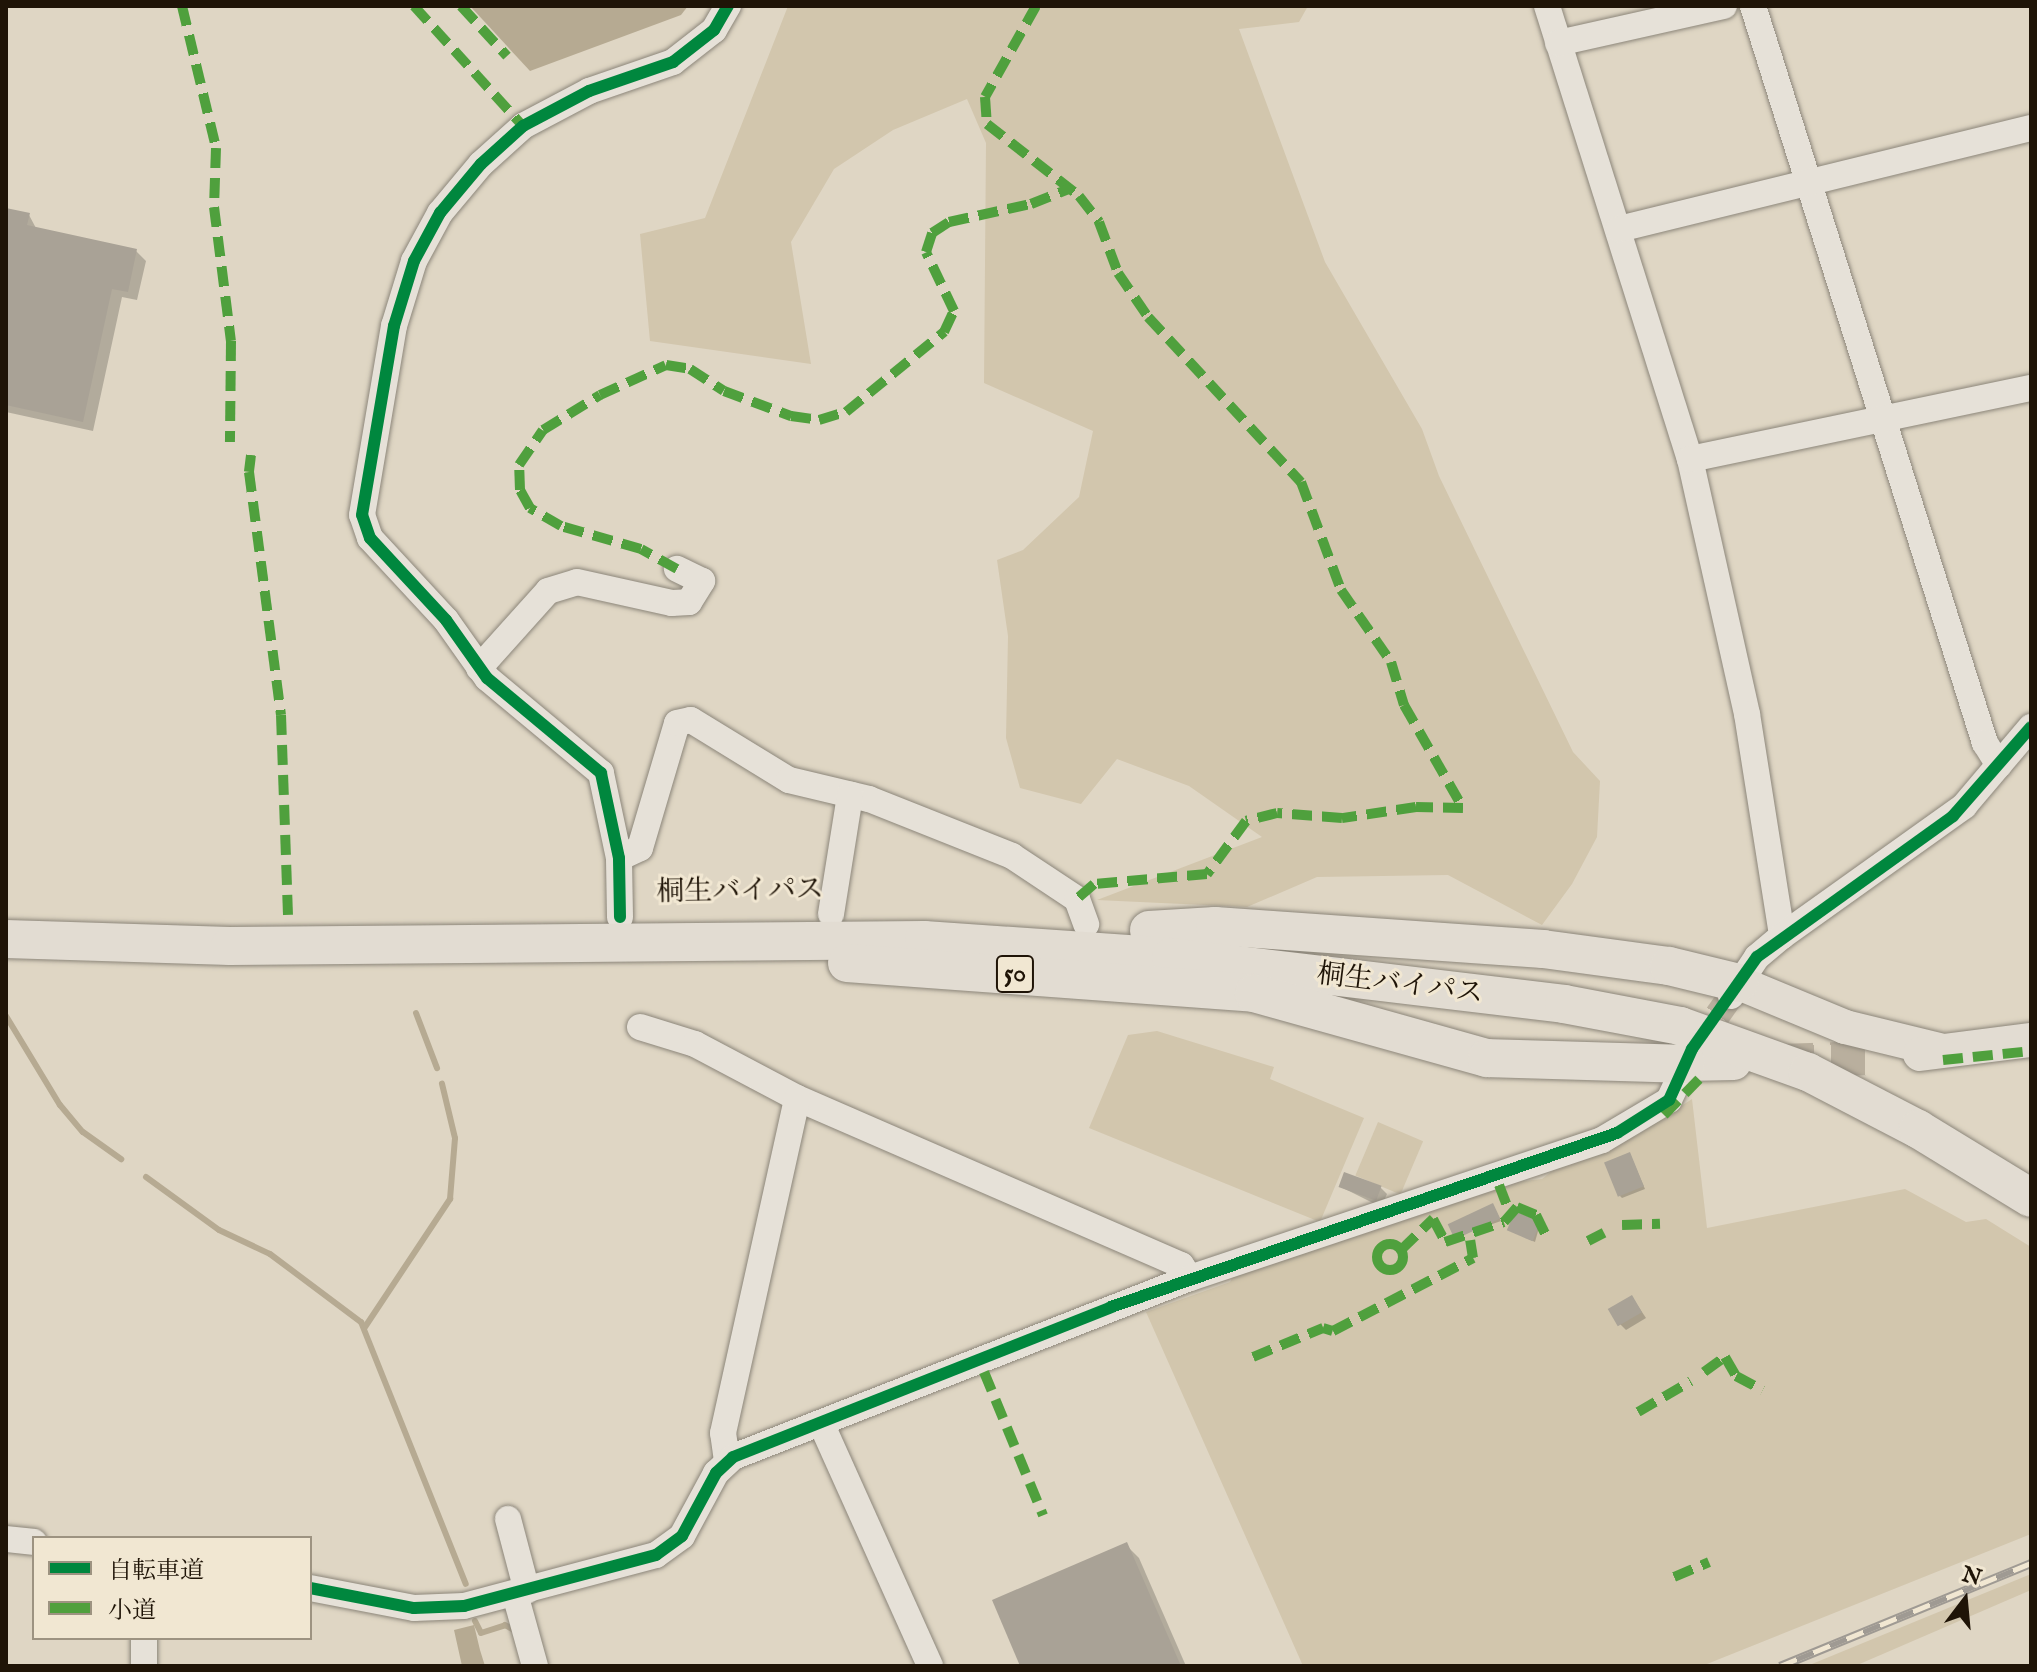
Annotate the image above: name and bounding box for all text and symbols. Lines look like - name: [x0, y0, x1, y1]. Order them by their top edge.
- street label: 桐生バイパス: [656, 874, 824, 910]
- road number: 50: [995, 952, 1035, 996]
- street label: 桐生バイパス: [1315, 958, 1485, 1012]
- legend: [32, 1536, 312, 1640]
- text: 自転車道: [108, 1556, 204, 1587]
- north arrow: [1925, 1560, 2005, 1640]
- text: N: [1959, 1561, 1985, 1593]
- text: 小道: [108, 1596, 156, 1627]

